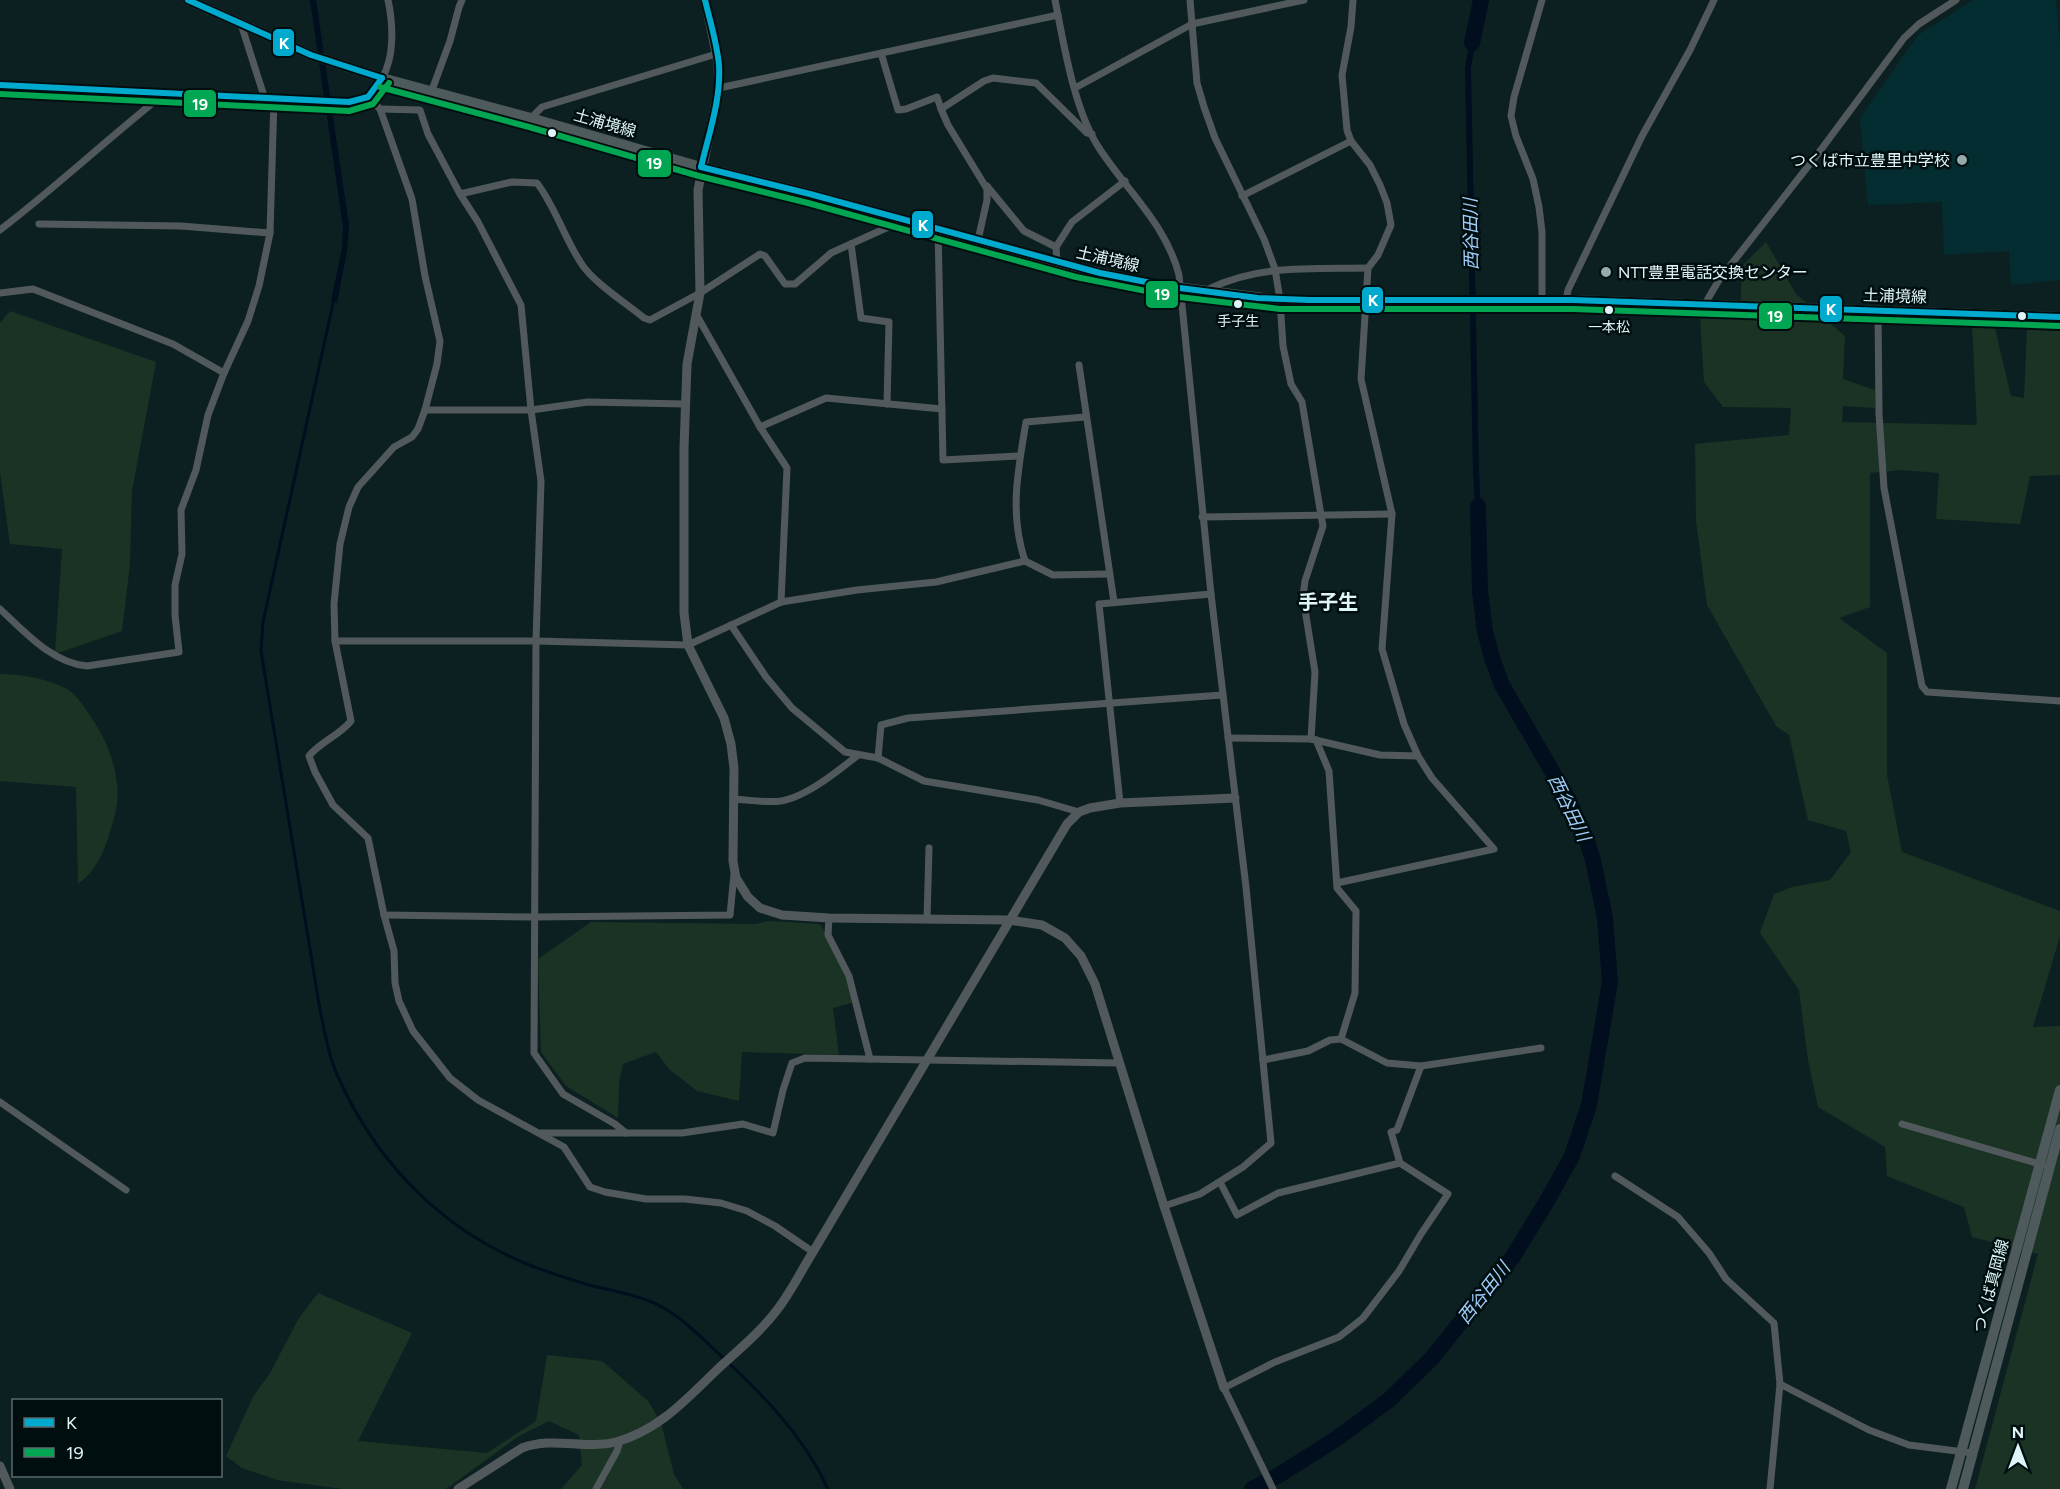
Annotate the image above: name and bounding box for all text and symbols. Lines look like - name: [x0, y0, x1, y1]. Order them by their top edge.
- line badge: K: [272, 28, 295, 57]
- text: K: [279, 34, 290, 53]
- line badge: 19: [183, 89, 217, 118]
- text: 19: [192, 95, 208, 114]
- street label: 土浦境線: [572, 105, 638, 141]
- unlabelled marker: [546, 127, 558, 139]
- line badge: 19: [637, 149, 672, 178]
- place label: つくば市立豊里中学校: [1790, 151, 1950, 170]
- marker: つくば市立豊里中学校: [1955, 153, 1969, 167]
- text: 19: [646, 154, 662, 173]
- water label: 西谷田川: [1459, 196, 1483, 270]
- line badge: K: [911, 210, 934, 239]
- text: K: [918, 216, 929, 235]
- street label: 土浦境線: [1075, 243, 1141, 275]
- place label: NTT豊里電話交換センター: [1618, 263, 1808, 282]
- marker: NTT豊里電話交換センター: [1599, 265, 1613, 279]
- line badge: 19: [1145, 280, 1179, 309]
- text: 19: [1154, 285, 1170, 304]
- street label: 土浦境線: [1863, 285, 1927, 307]
- line badge: K: [1361, 286, 1384, 314]
- text: K: [1368, 291, 1379, 310]
- line badge: K: [1819, 295, 1843, 323]
- marker: 手子生: [1232, 298, 1244, 310]
- text: K: [1826, 300, 1837, 319]
- line badge: 19: [1758, 302, 1793, 330]
- marker: 一本松: [1603, 304, 1615, 316]
- text: 19: [1767, 307, 1783, 326]
- unlabelled marker: [2016, 310, 2028, 322]
- place label: 手子生: [1217, 313, 1259, 330]
- place label: 一本松: [1588, 319, 1630, 336]
- district label: 手子生: [1298, 590, 1358, 614]
- water label: 西谷田川: [1543, 771, 1596, 847]
- street label: つくば真岡線: [1969, 1237, 2013, 1335]
- water label: 西谷田川: [1453, 1256, 1516, 1328]
- legend: [12, 1399, 222, 1477]
- text: K: [66, 1412, 77, 1434]
- north arrow: [1988, 1417, 2048, 1477]
- text: N: [2012, 1423, 2024, 1442]
- text: 19: [66, 1442, 84, 1464]

